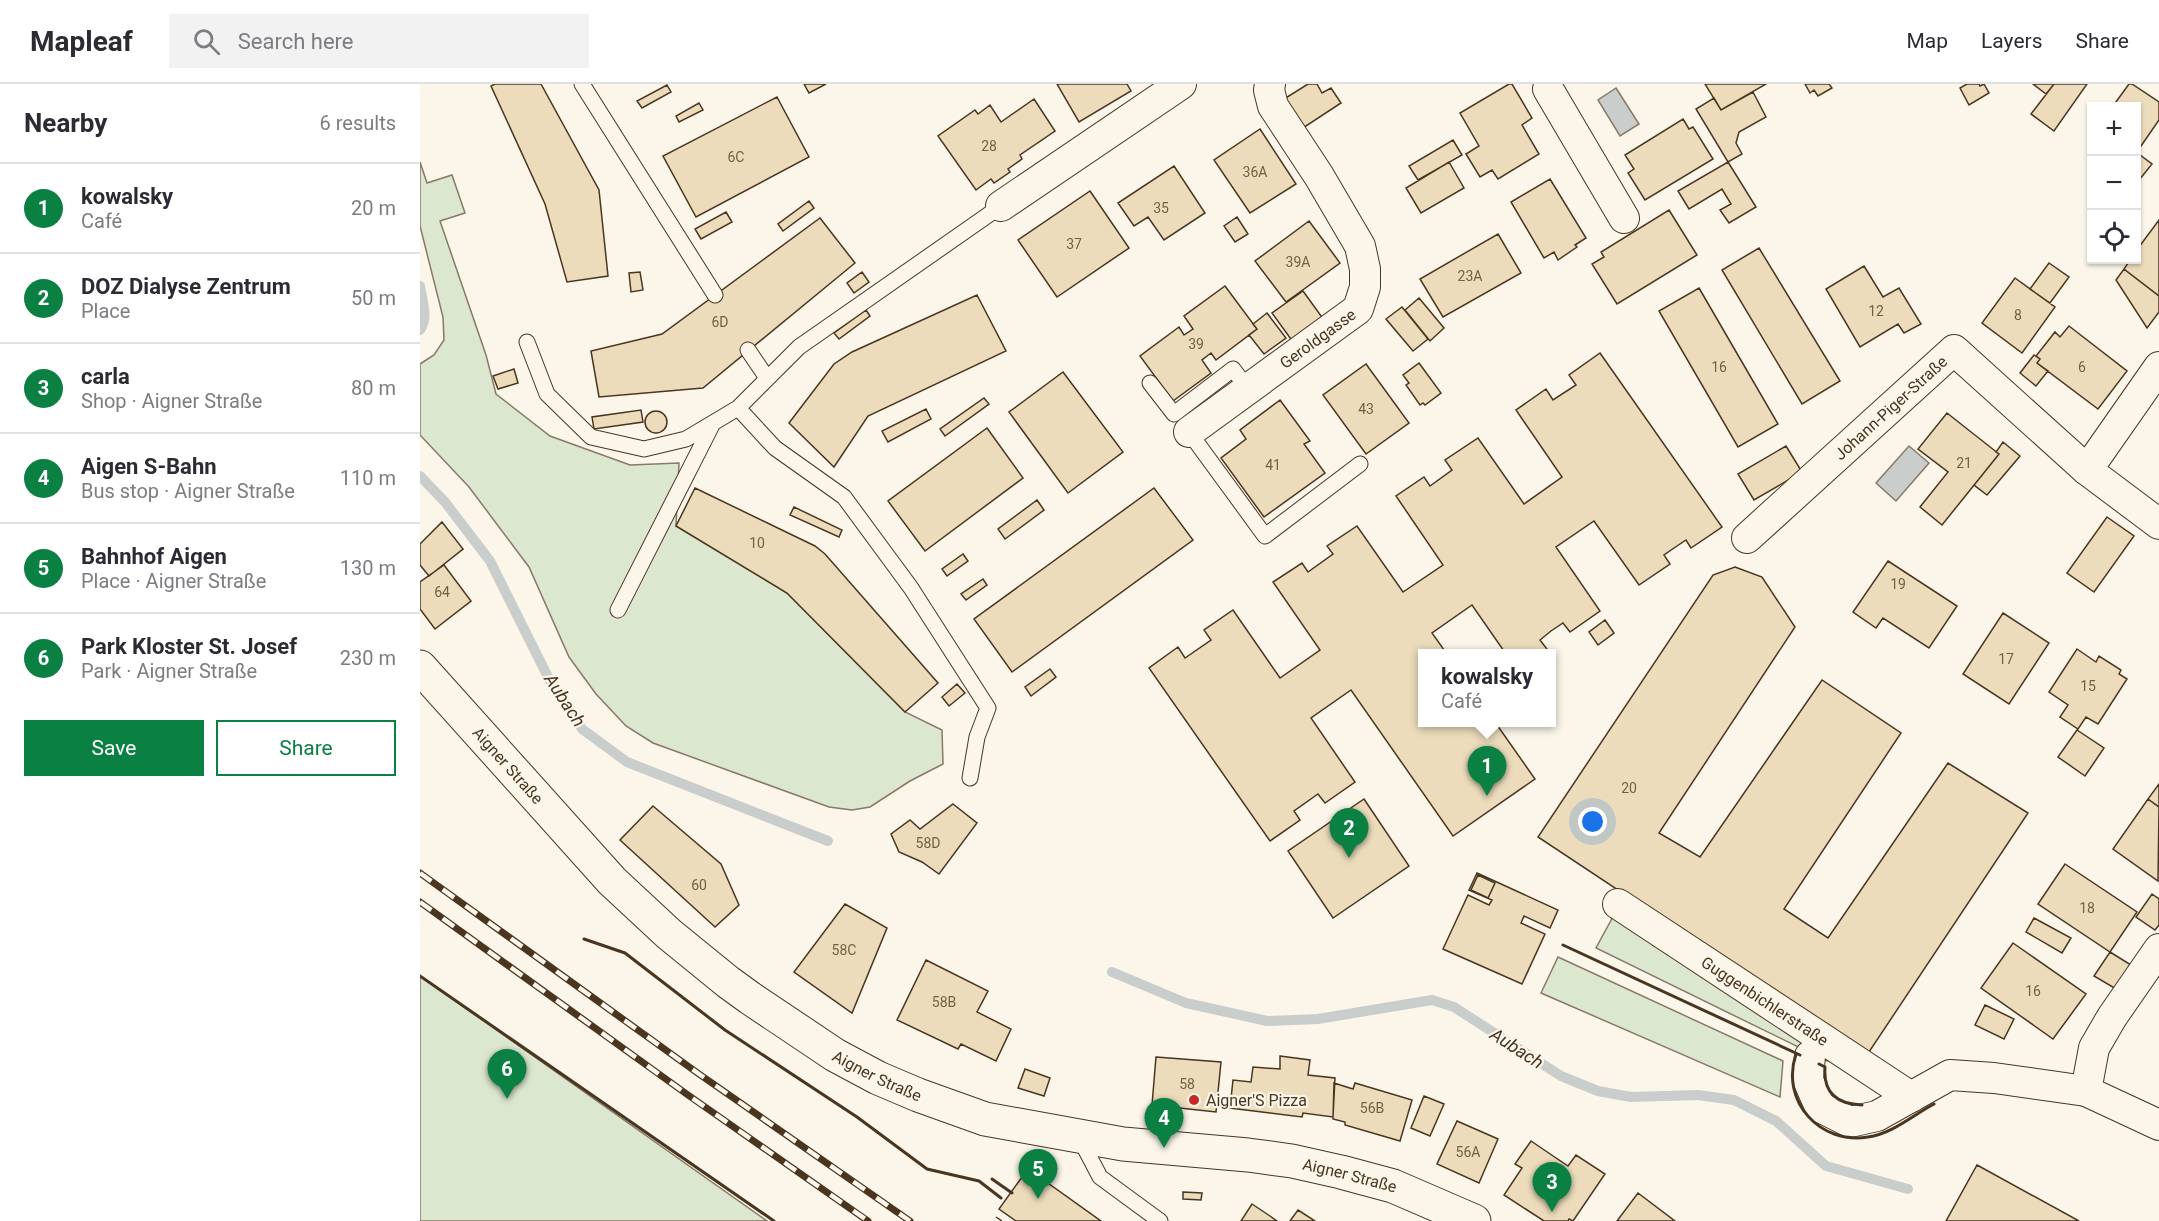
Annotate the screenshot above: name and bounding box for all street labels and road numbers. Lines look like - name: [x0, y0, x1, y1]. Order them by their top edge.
- street label: Geroldgasse: [1276, 304, 1359, 372]
- street label: Johann-Piger-Straße: [1830, 352, 1951, 463]
- street label: Aigner Straße: [469, 723, 547, 808]
- street label: Guggenbichlerstraße: [1698, 952, 1832, 1050]
- street label: Aigner Straße: [829, 1046, 925, 1105]
- street label: Aigner Straße: [1301, 1154, 1399, 1196]

